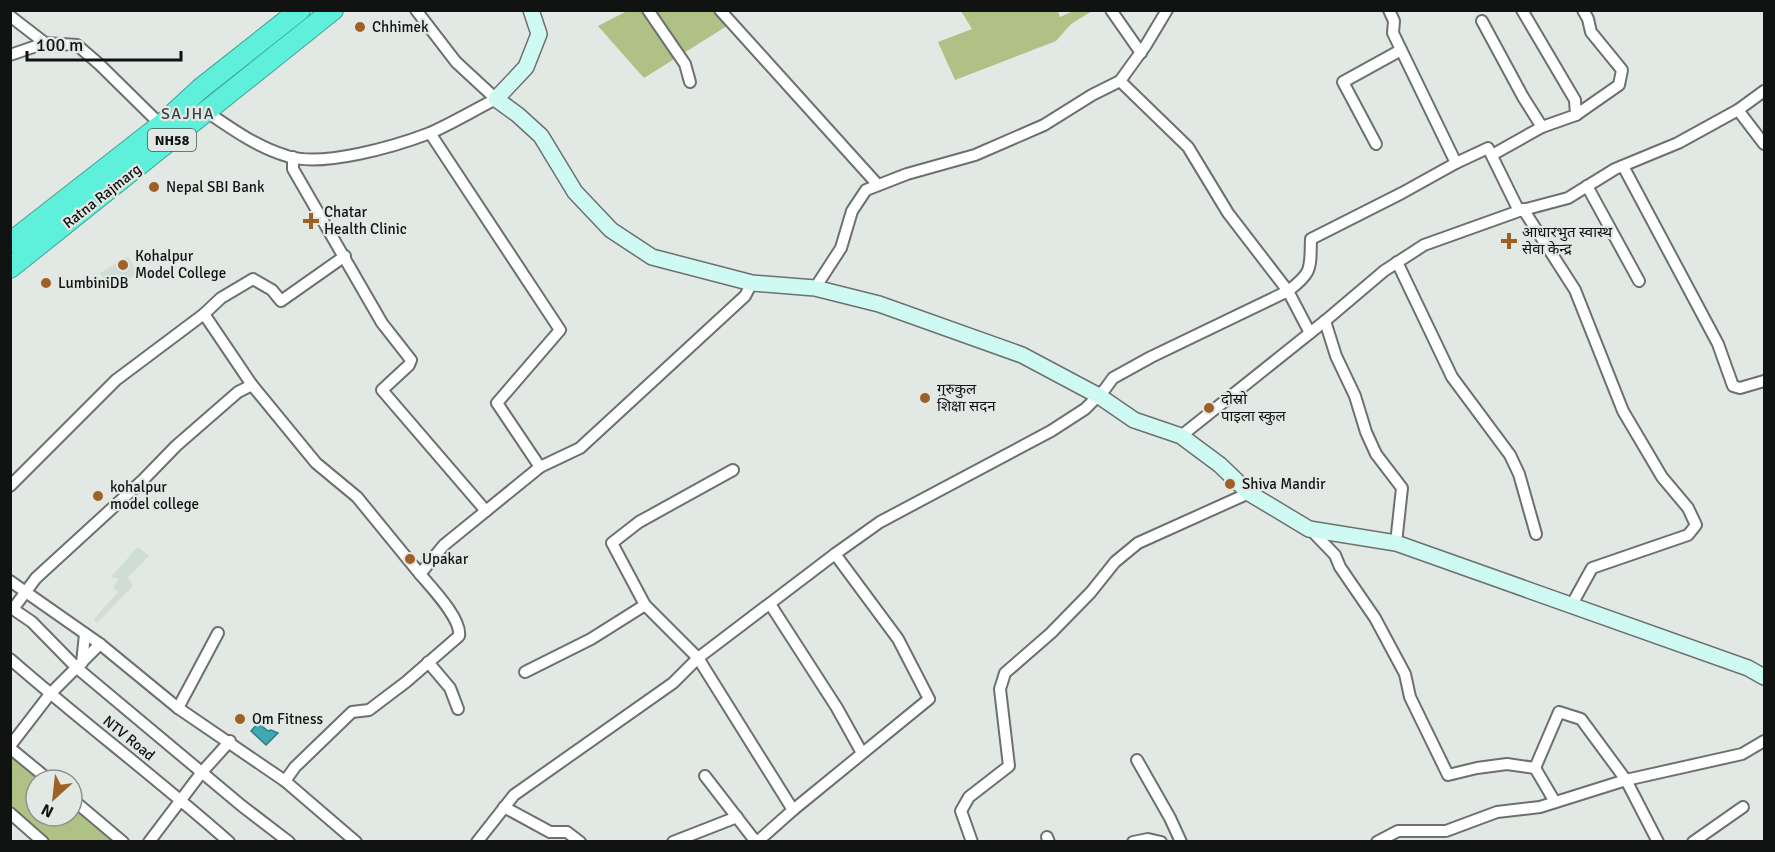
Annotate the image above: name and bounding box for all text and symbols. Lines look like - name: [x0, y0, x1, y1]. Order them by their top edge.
- place label: Chhimek: [372, 18, 429, 36]
- marker: Chhimek: [353, 20, 367, 34]
- scale bar: [27, 24, 182, 62]
- text: 100 m: [36, 34, 83, 56]
- district label: SAJHA: [161, 104, 215, 124]
- road number: NH58: [148, 129, 196, 151]
- street label: Ratna Rajmarg: [59, 160, 145, 232]
- place label: Nepal SBI Bank: [166, 178, 265, 196]
- marker: Nepal SBI Bank: [147, 180, 161, 194]
- place label: Chatar Health Clinic: [324, 203, 407, 238]
- marker: Chatar Health Clinic: [302, 212, 320, 230]
- place label: आधारभुत स्वास्थ सेवा केन्द्र: [1522, 223, 1613, 258]
- marker: आधारभुत स्वास्थ सेवा केन्द्र: [1500, 232, 1518, 250]
- place label: Kohalpur Model College: [135, 247, 226, 282]
- marker: Kohalpur Model College: [116, 258, 130, 272]
- place label: LumbiniDB: [58, 274, 129, 292]
- marker: LumbiniDB: [39, 276, 53, 290]
- place label: गुरुकुल शिक्षा सदन: [937, 380, 996, 415]
- place label: दोस्रो पाइला स्कुल: [1221, 390, 1286, 426]
- marker: गुरुकुल शिक्षा सदन: [918, 391, 932, 405]
- marker: दोस्रो पाइला स्कुल: [1202, 401, 1216, 415]
- place label: Shiva Mandir: [1242, 475, 1326, 493]
- marker: Shiva Mandir: [1223, 477, 1237, 491]
- place label: kohalpur model college: [110, 478, 199, 513]
- marker: kohalpur model college: [91, 489, 105, 503]
- place label: Upakar: [422, 550, 469, 568]
- marker: Upakar: [403, 552, 417, 566]
- place label: Om Fitness: [252, 710, 323, 728]
- street label: NTV Road: [99, 712, 159, 764]
- marker: Om Fitness: [233, 712, 247, 726]
- north arrow: [24, 768, 84, 828]
- text: N: [38, 799, 57, 822]

